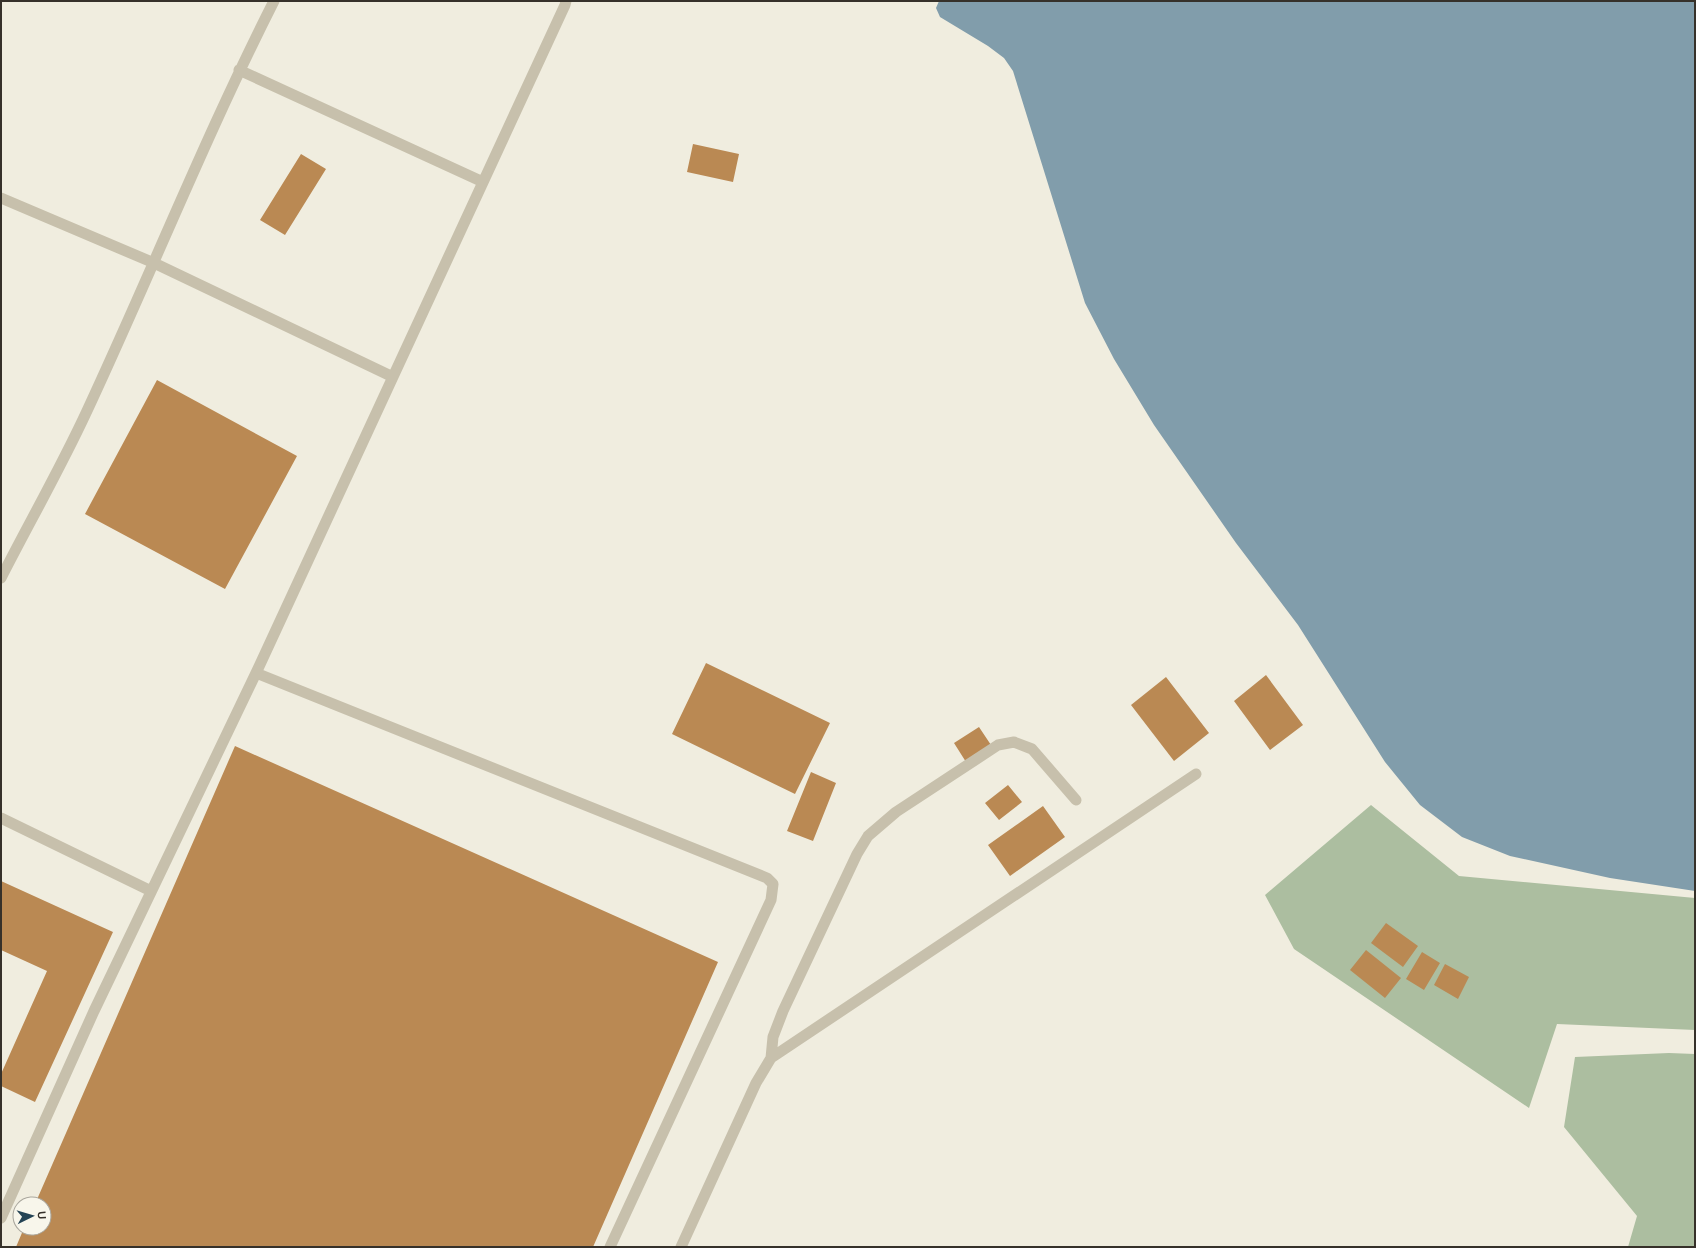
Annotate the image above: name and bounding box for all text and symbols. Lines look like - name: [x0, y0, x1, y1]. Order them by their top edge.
- north arrow: [12, 1196, 52, 1236]
- text: U: [36, 1210, 49, 1220]

